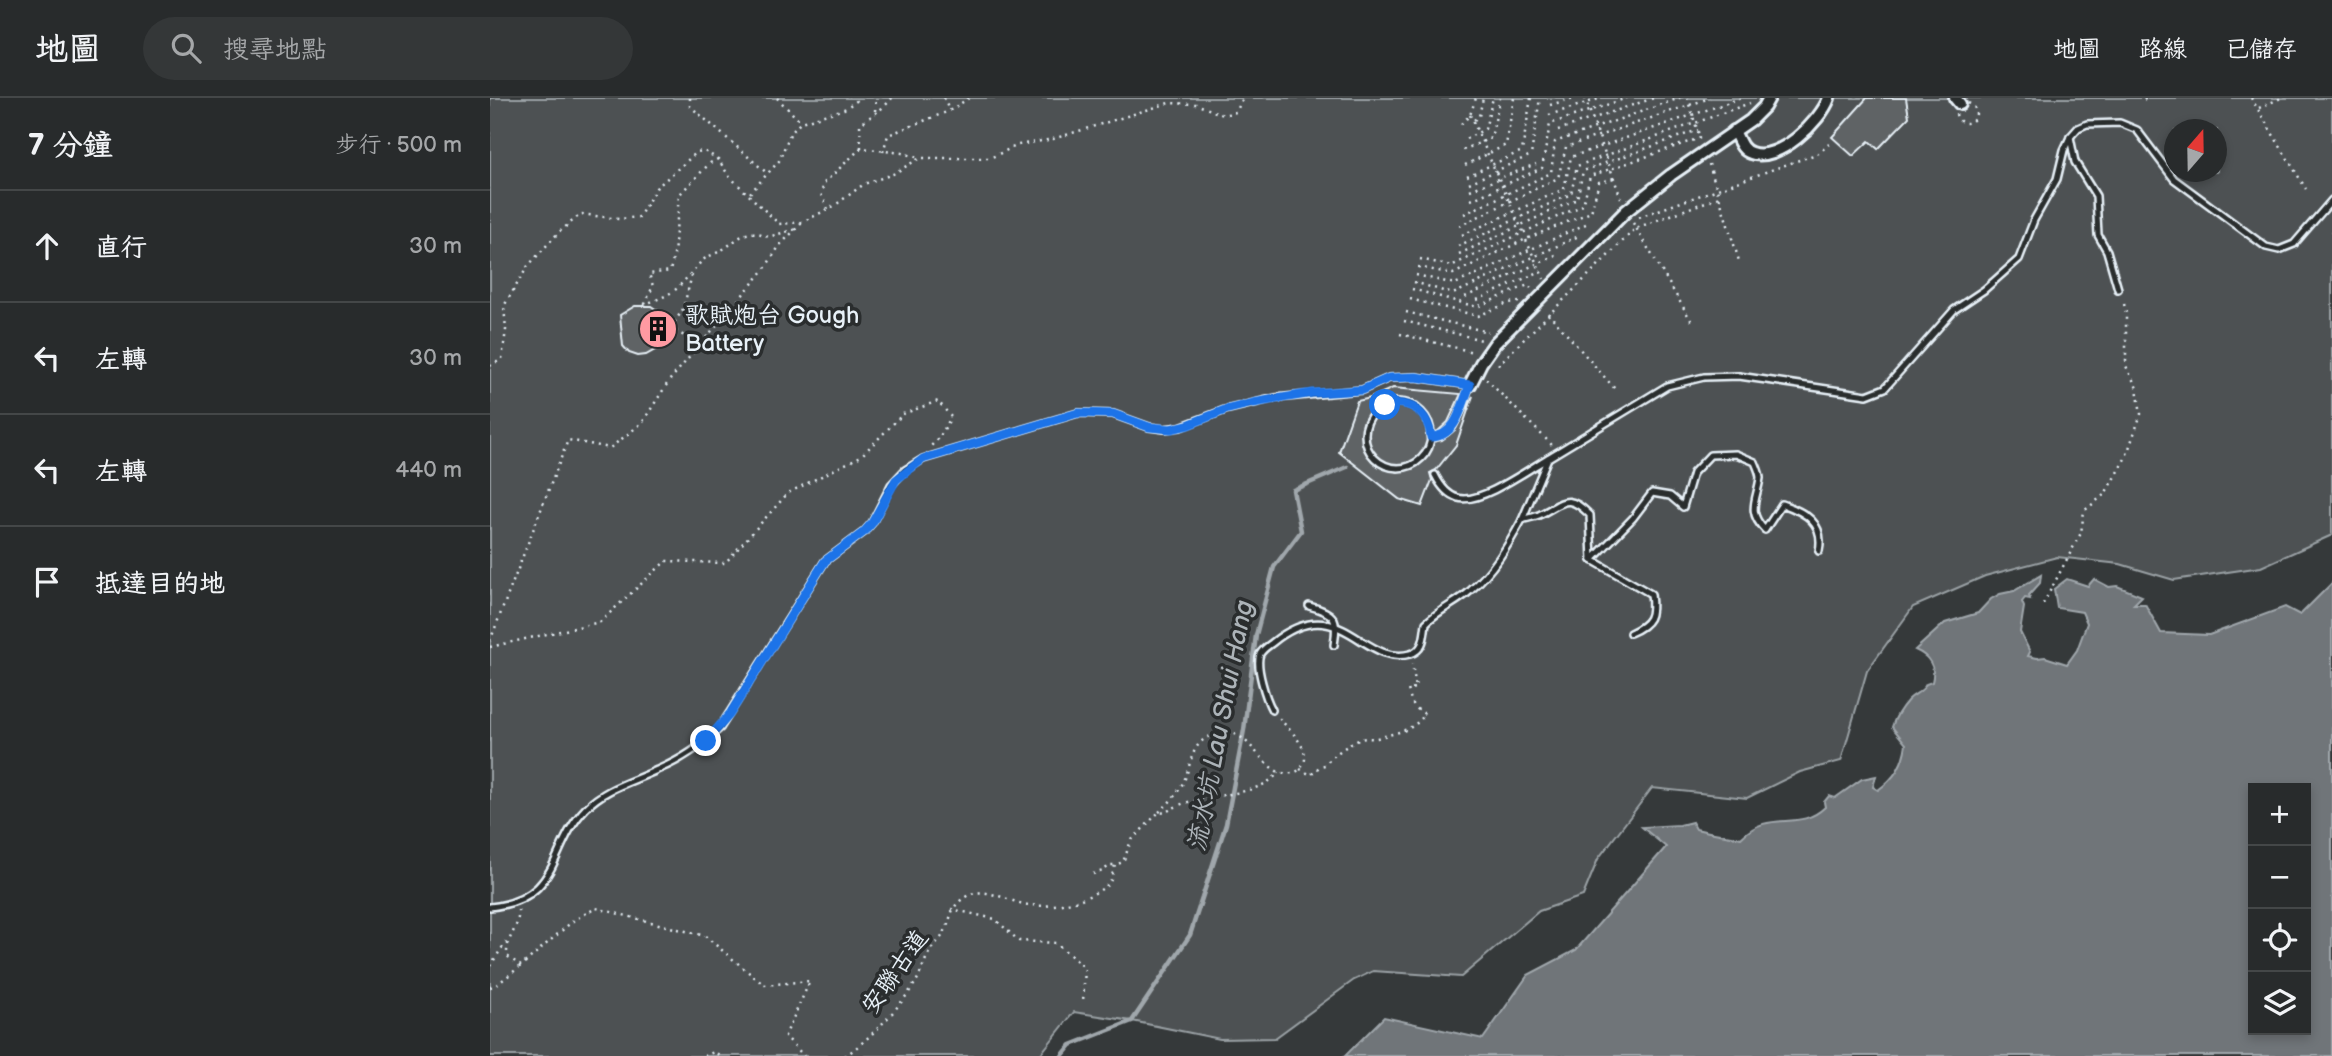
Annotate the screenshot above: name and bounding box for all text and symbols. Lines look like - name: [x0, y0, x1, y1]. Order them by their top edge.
- search box: [143, 17, 633, 80]
- icon: search: [167, 29, 205, 67]
- text: 地圖: [35, 30, 101, 70]
- text: 搜尋地點: [223, 35, 327, 66]
- text: 地圖: [2053, 35, 2101, 64]
- text: 路線: [2139, 35, 2187, 64]
- text: 已儲存: [2225, 35, 2297, 64]
- north arrow: [2164, 119, 2227, 182]
- text: 7 分鐘: [28, 128, 113, 164]
- text: 步行 · 500 m: [336, 131, 462, 159]
- icon: ahead: [28, 227, 66, 265]
- text: 30 m: [409, 232, 462, 260]
- text: 直行: [95, 233, 147, 264]
- place label: 歌賦炮台 Gough Battery: [685, 301, 859, 358]
- building icon: 歌賦炮台 Gough Battery: [637, 308, 679, 350]
- icon: left: [28, 339, 66, 377]
- text: 30 m: [409, 344, 462, 372]
- text: 左轉: [95, 345, 147, 376]
- route start: [1369, 389, 1400, 420]
- icon: left: [28, 451, 66, 489]
- text: 440 m: [395, 456, 462, 484]
- text: 左轉: [95, 457, 147, 488]
- icon: arrive: [28, 563, 66, 601]
- text: 抵達目的地: [95, 569, 225, 600]
- water label: 流水坑 Lau Shui Hang: [1181, 597, 1261, 854]
- route end: [690, 725, 721, 756]
- map controls: [2248, 783, 2311, 1035]
- button: +: [2248, 783, 2311, 846]
- button: −: [2248, 846, 2311, 909]
- button: locate: [2248, 909, 2311, 972]
- street label: 安聯古道: [856, 924, 934, 1020]
- button: layers: [2248, 972, 2311, 1035]

